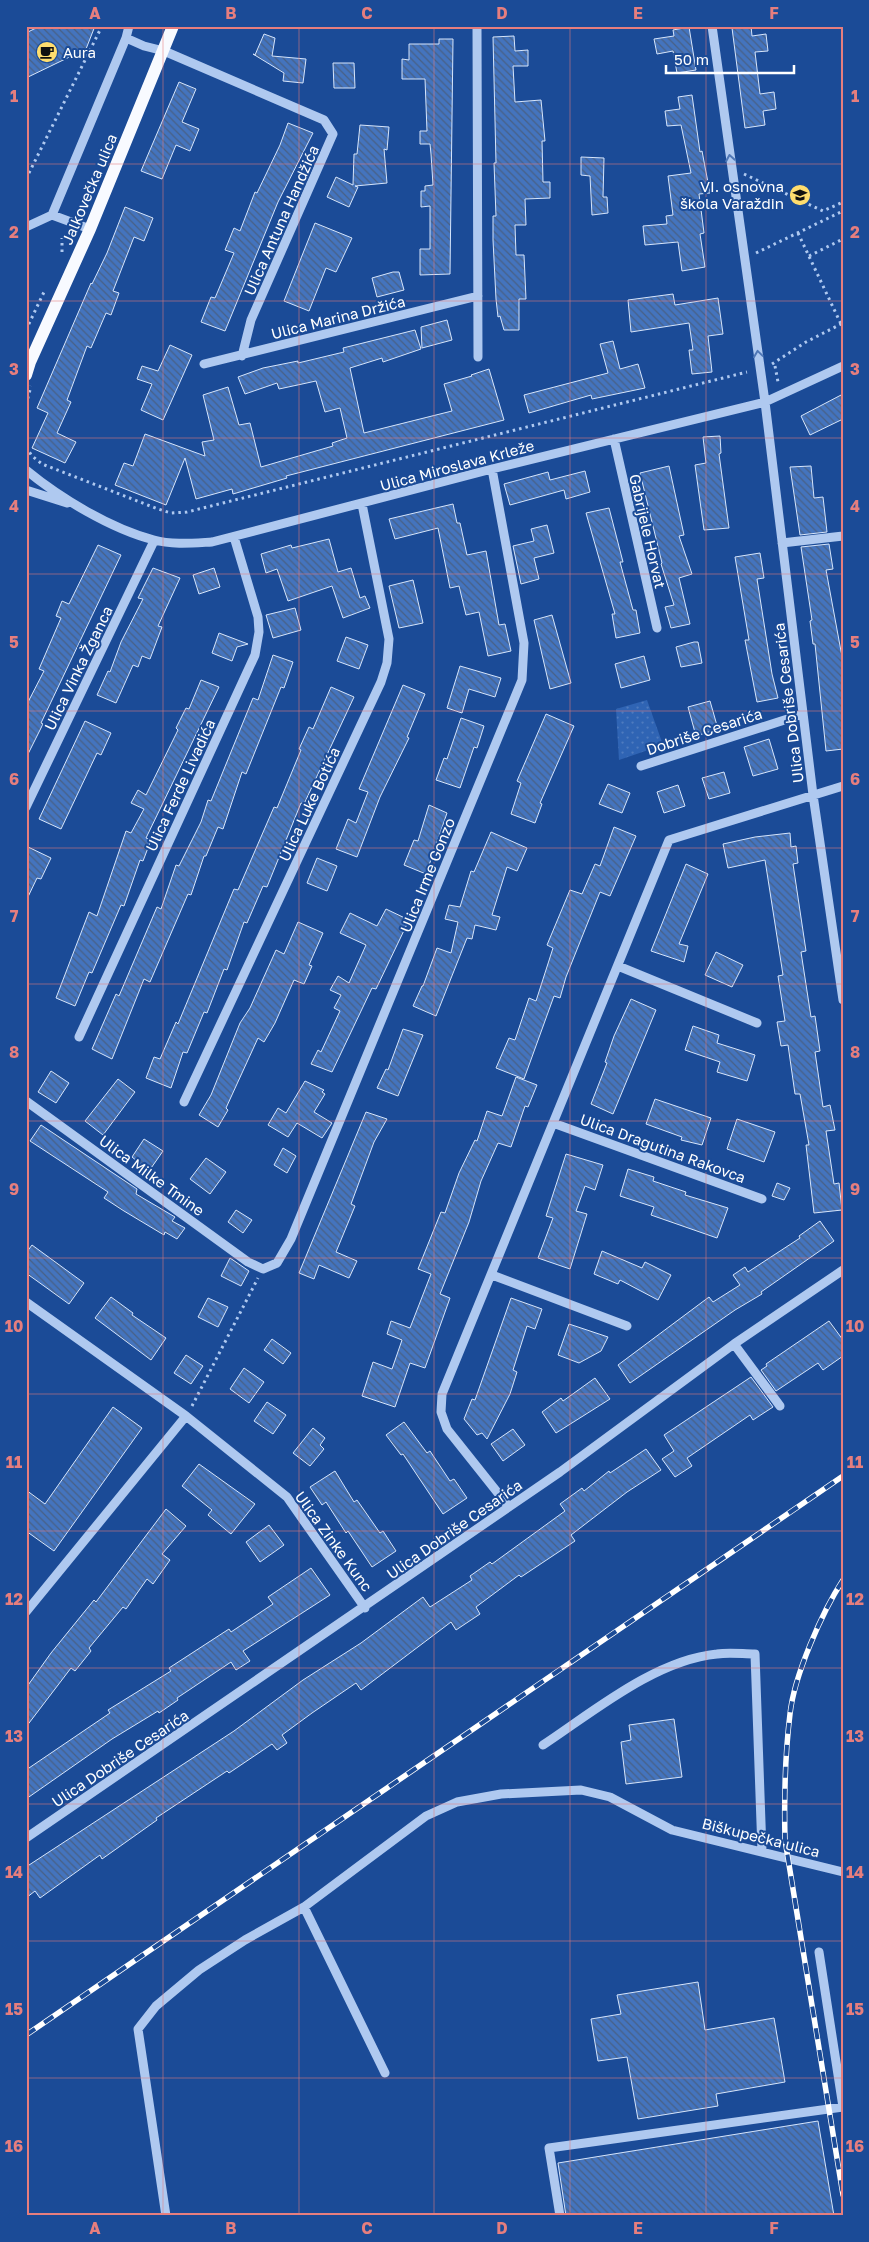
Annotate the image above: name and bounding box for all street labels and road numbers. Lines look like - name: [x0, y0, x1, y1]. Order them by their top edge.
- street label: Jalkovečka ulica: [58, 131, 120, 247]
- street label: Ulica Antuna Handžića: [240, 142, 322, 298]
- street label: Ulica Marina Držića: [269, 292, 407, 342]
- street label: Ulica Miroslava Krleže: [378, 436, 536, 494]
- street label: Gabrijele Horvat: [626, 472, 670, 590]
- street label: Ulica Vinka Žganca: [40, 603, 116, 733]
- street label: Ulica Dobriše Cesarića: [769, 622, 807, 784]
- street label: Dobriše Cesarića: [644, 704, 764, 758]
- street label: Ulica Ferde Livadića: [141, 716, 219, 854]
- street label: Ulica Luke Botića: [275, 744, 343, 864]
- street label: Ulica Irme Gonzo: [396, 815, 458, 935]
- street label: Ulica Dragutina Rakovca: [578, 1110, 748, 1186]
- street label: Ulica Milke Tmine: [96, 1131, 208, 1219]
- street label: Ulica Dobriše Cesarića: [383, 1475, 525, 1583]
- street label: Ulica Zinke Kunc: [292, 1487, 376, 1595]
- street label: Ulica Dobriše Cesarića: [48, 1706, 192, 1810]
- street label: Biškupečka ulica: [700, 1814, 822, 1860]

